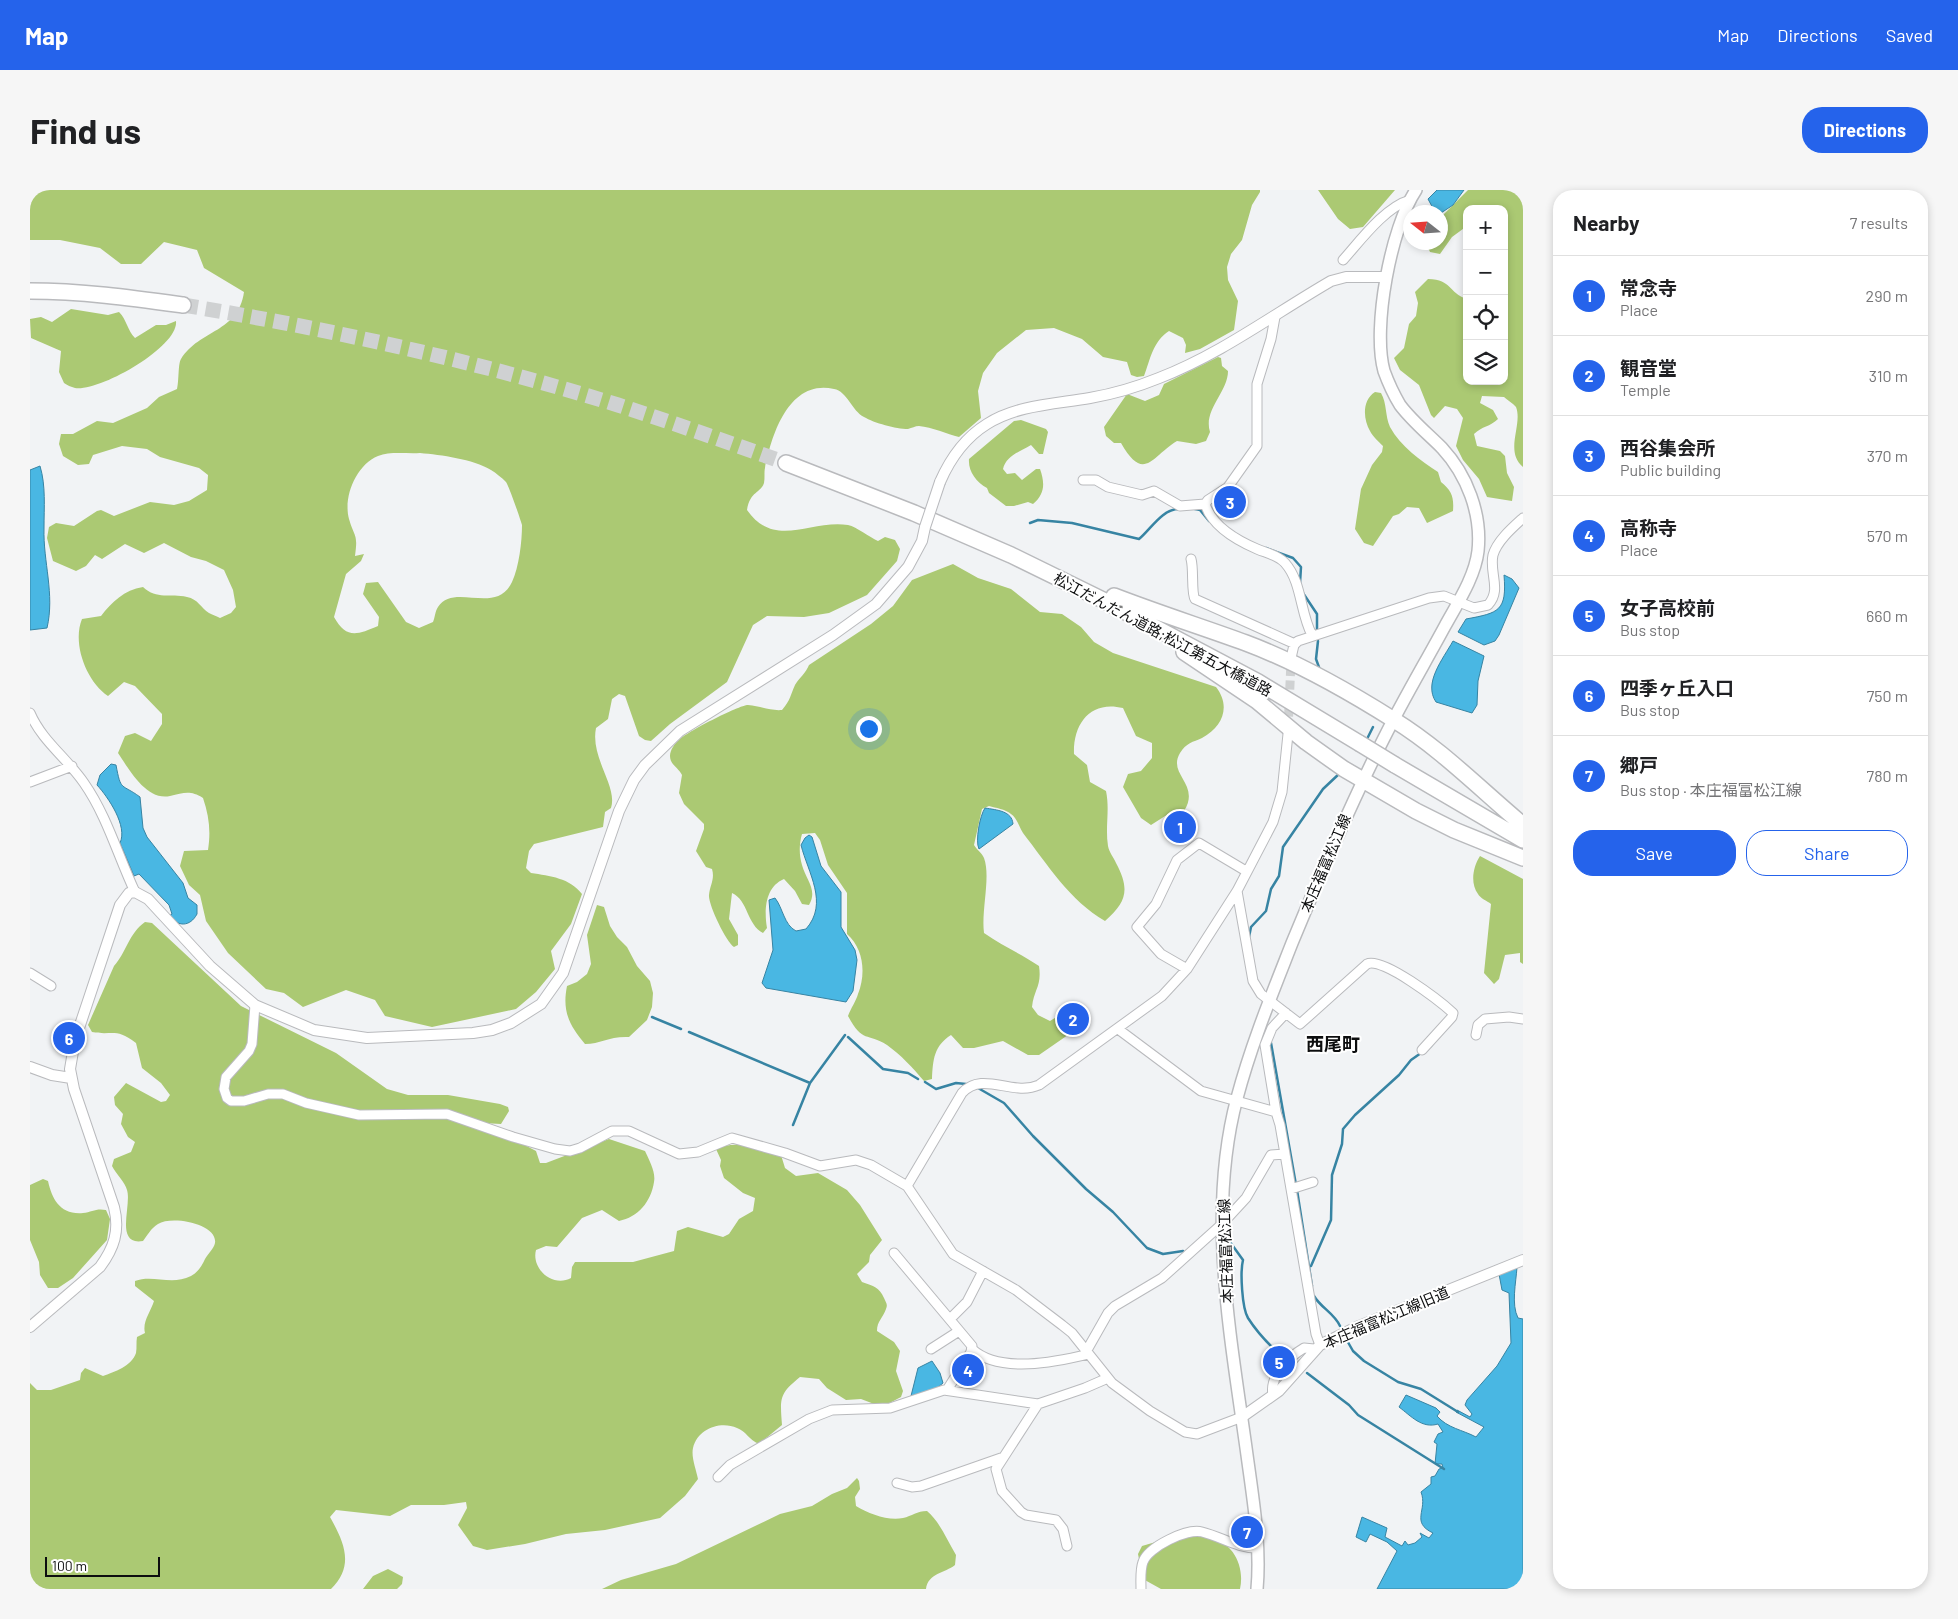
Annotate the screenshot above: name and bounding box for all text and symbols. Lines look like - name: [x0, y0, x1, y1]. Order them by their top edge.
- text: Map: [25, 21, 68, 50]
- text: Map: [1717, 24, 1749, 46]
- text: Directions: [1777, 24, 1858, 46]
- text: Saved: [1886, 24, 1933, 46]
- button: Directions: [1802, 107, 1928, 153]
- text: Find us: [30, 109, 141, 151]
- north arrow: [1403, 205, 1448, 250]
- map controls: [1463, 205, 1508, 385]
- button: +: [1463, 205, 1508, 250]
- text: Nearby: [1573, 210, 1639, 235]
- text: 7 results: [1850, 213, 1908, 232]
- button: −: [1463, 250, 1508, 295]
- text: 常念寺: [1620, 276, 1677, 299]
- text: 1: [1586, 286, 1592, 305]
- text: 290 m: [1866, 286, 1908, 305]
- button: locate: [1463, 295, 1508, 340]
- text: Place: [1620, 300, 1658, 319]
- button: layers: [1463, 340, 1508, 385]
- text: 観音堂: [1620, 356, 1677, 379]
- text: 2: [1585, 366, 1593, 385]
- text: 310 m: [1869, 366, 1908, 385]
- text: Temple: [1620, 380, 1671, 399]
- text: 西谷集会所: [1620, 436, 1715, 459]
- text: 3: [1585, 446, 1593, 465]
- text: 370 m: [1867, 446, 1908, 465]
- text: Public building: [1620, 460, 1721, 479]
- pin: 3: [1214, 483, 1246, 521]
- text: 高称寺: [1620, 516, 1677, 539]
- text: 4: [1584, 526, 1594, 545]
- text: 570 m: [1867, 526, 1908, 545]
- text: Place: [1620, 540, 1658, 559]
- street label: 松江だんだん道路;松江第五大橋道路: [1051, 569, 1275, 699]
- text: 女子高校前: [1620, 596, 1715, 619]
- text: 5: [1585, 606, 1593, 625]
- text: 660 m: [1866, 606, 1908, 625]
- text: Bus stop: [1620, 620, 1680, 639]
- text: 四季ヶ丘入口: [1620, 676, 1734, 699]
- text: 6: [1585, 686, 1593, 705]
- text: 750 m: [1867, 686, 1908, 705]
- text: Bus stop: [1620, 700, 1680, 719]
- your location: [856, 716, 882, 742]
- text: 郷戸: [1620, 753, 1658, 776]
- text: 7: [1585, 766, 1593, 785]
- text: 780 m: [1867, 766, 1908, 785]
- text: Bus stop · 本庄福富松江線: [1620, 780, 1802, 799]
- pin: 1: [1164, 808, 1196, 846]
- street label: 本庄福富松江線: [1296, 811, 1354, 915]
- button: Save: [1573, 830, 1736, 876]
- button: Share: [1746, 830, 1908, 876]
- pin: 2: [1057, 1000, 1089, 1038]
- pin: 6: [53, 1019, 85, 1057]
- district label: 西尾町: [1306, 1033, 1360, 1055]
- street label: 本庄福富松江線: [1214, 1198, 1236, 1304]
- street label: 本庄福富松江線旧道: [1320, 1282, 1452, 1352]
- pin: 5: [1263, 1343, 1295, 1381]
- pin: 4: [952, 1351, 984, 1389]
- pin: 7: [1231, 1513, 1263, 1551]
- scale bar: [45, 1554, 160, 1577]
- text: 100 m: [52, 1557, 87, 1574]

